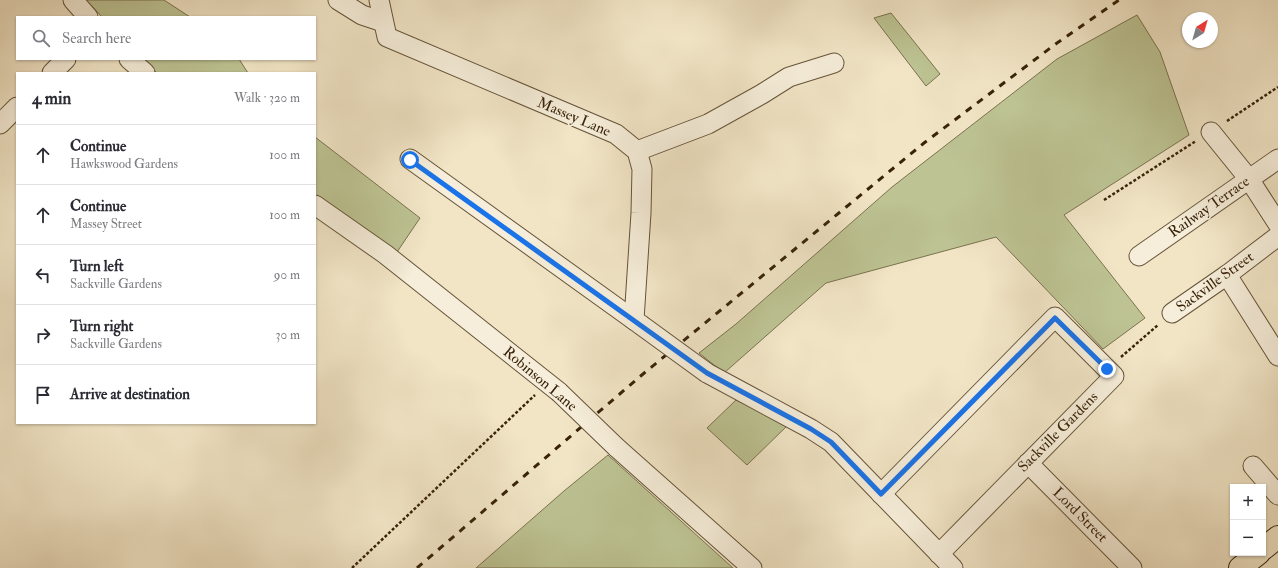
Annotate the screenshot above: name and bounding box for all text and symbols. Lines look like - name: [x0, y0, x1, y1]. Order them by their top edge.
- north arrow: [1182, 12, 1218, 48]
- search box: [16, 16, 316, 60]
- icon: search: [30, 27, 52, 49]
- text: Search here: [62, 29, 131, 48]
- text: 4 min: [32, 88, 71, 109]
- text: Walk · 320 m: [234, 90, 300, 106]
- street label: Massey Lane: [534, 93, 614, 141]
- text: Continue: [70, 137, 126, 156]
- icon: ahead: [32, 144, 54, 166]
- text: 100 m: [269, 147, 300, 163]
- route start: [401, 151, 419, 169]
- text: Hawkswood Gardens: [70, 156, 178, 172]
- street label: Railway Terrace: [1165, 172, 1253, 242]
- text: Continue: [70, 197, 126, 216]
- icon: ahead: [32, 204, 54, 226]
- text: 100 m: [269, 207, 300, 223]
- text: Massey Street: [70, 216, 142, 232]
- street label: Sackville Street: [1172, 247, 1258, 317]
- text: Turn left: [70, 257, 124, 276]
- icon: left: [32, 264, 54, 286]
- text: 90 m: [274, 267, 300, 283]
- text: Sackville Gardens: [70, 276, 162, 292]
- text: Turn right: [70, 317, 133, 336]
- icon: right: [32, 324, 54, 346]
- text: 30 m: [276, 327, 300, 343]
- text: Sackville Gardens: [70, 336, 162, 352]
- street label: Robinson Lane: [499, 342, 581, 416]
- route end: [1098, 360, 1116, 378]
- icon: arrive: [32, 384, 54, 406]
- text: Arrive at destination: [70, 385, 190, 404]
- street label: Sackville Gardens: [1014, 388, 1102, 476]
- street label: Lord Street: [1048, 483, 1112, 547]
- map controls: [1230, 484, 1266, 556]
- button: +: [1230, 484, 1266, 520]
- button: −: [1230, 520, 1266, 556]

